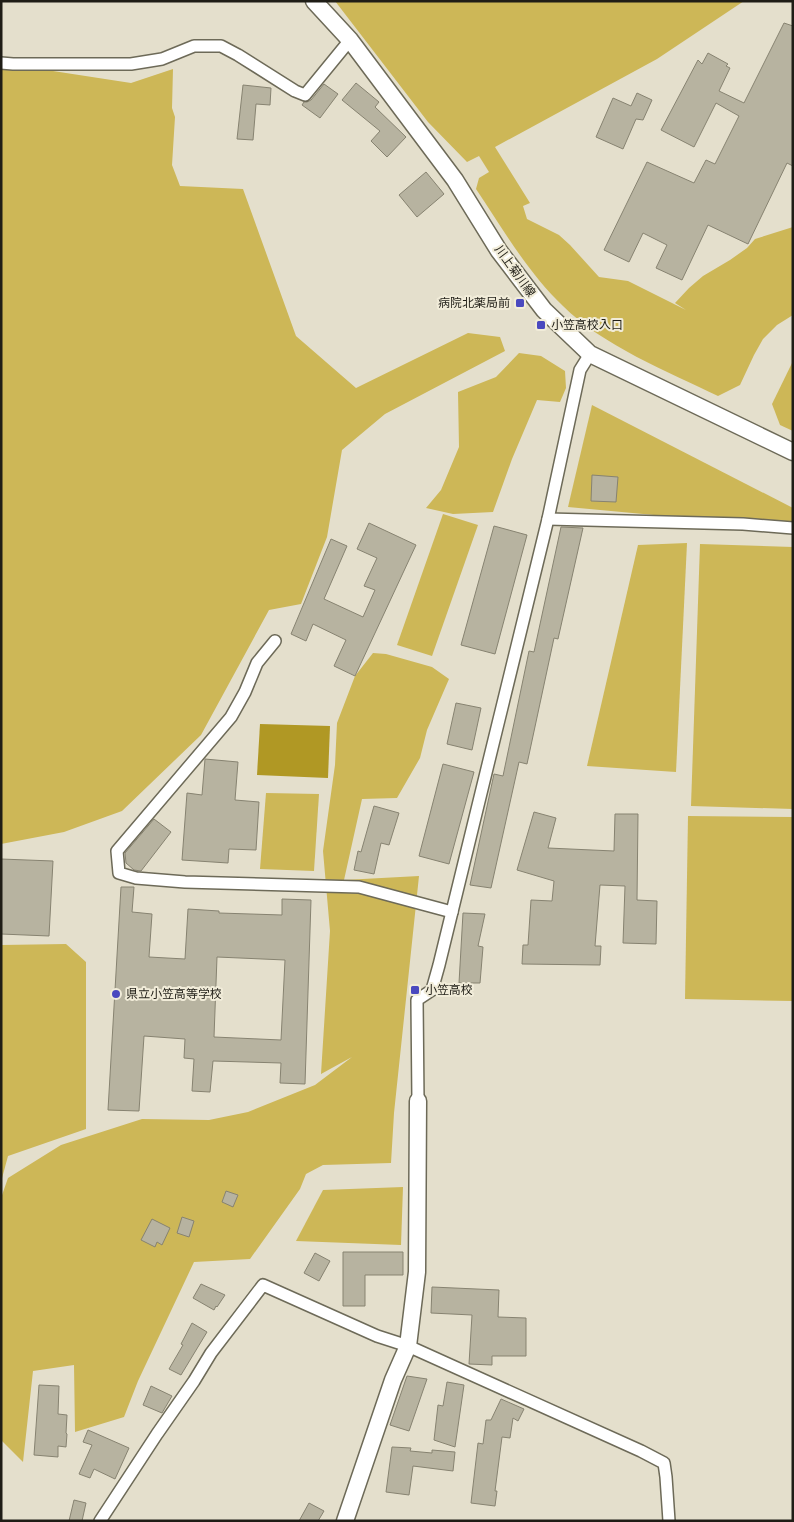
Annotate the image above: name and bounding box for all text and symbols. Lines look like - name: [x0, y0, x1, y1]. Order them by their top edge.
- street label: 川上菊川線: [492, 243, 538, 299]
- place label: 病院北薬局前: [438, 296, 510, 310]
- marker: 病院北薬局前: [514, 297, 526, 309]
- place label: 小笠高校入口: [551, 318, 623, 332]
- marker: 小笠高校入口: [535, 319, 547, 331]
- place label: 小笠高校: [425, 983, 473, 997]
- marker: 小笠高校: [409, 984, 421, 996]
- place label: 県立小笠高等学校: [126, 987, 222, 1001]
- marker: 県立小笠高等学校: [110, 988, 122, 1000]

